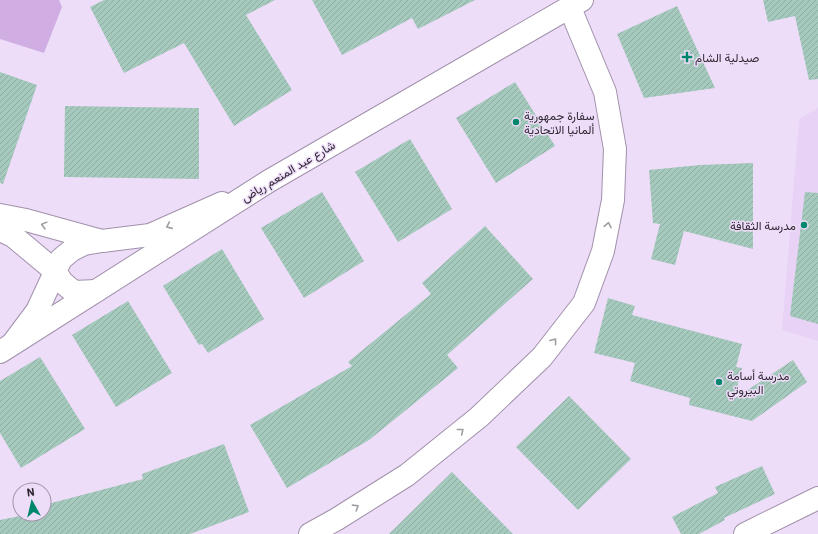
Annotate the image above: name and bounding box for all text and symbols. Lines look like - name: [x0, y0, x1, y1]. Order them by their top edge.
- place label: صيدلية الشام: [695, 50, 759, 66]
- marker: صيدلية الشام: [682, 52, 692, 62]
- place label: سفارة جمهورية ألمانيا الاتحادية: [524, 108, 595, 137]
- marker: سفارة جمهورية ألمانيا الاتحادية: [511, 117, 521, 127]
- street label: شارع عبد المنعم رياض: [238, 137, 339, 207]
- place label: مدرسة الثقافة: [730, 218, 796, 234]
- marker: مدرسة الثقافة: [799, 220, 809, 230]
- one-way arrow: [40, 221, 47, 230]
- one-way arrow: [166, 222, 173, 230]
- one-way arrow: [603, 222, 612, 228]
- one-way arrow: [550, 339, 557, 346]
- place label: مدرسة أسامة البيروتي: [727, 368, 789, 400]
- marker: مدرسة أسامة البيروتي: [714, 377, 724, 387]
- one-way arrow: [456, 429, 464, 436]
- north arrow: [12, 482, 52, 522]
- text: N: [26, 485, 36, 500]
- one-way arrow: [352, 505, 359, 512]

